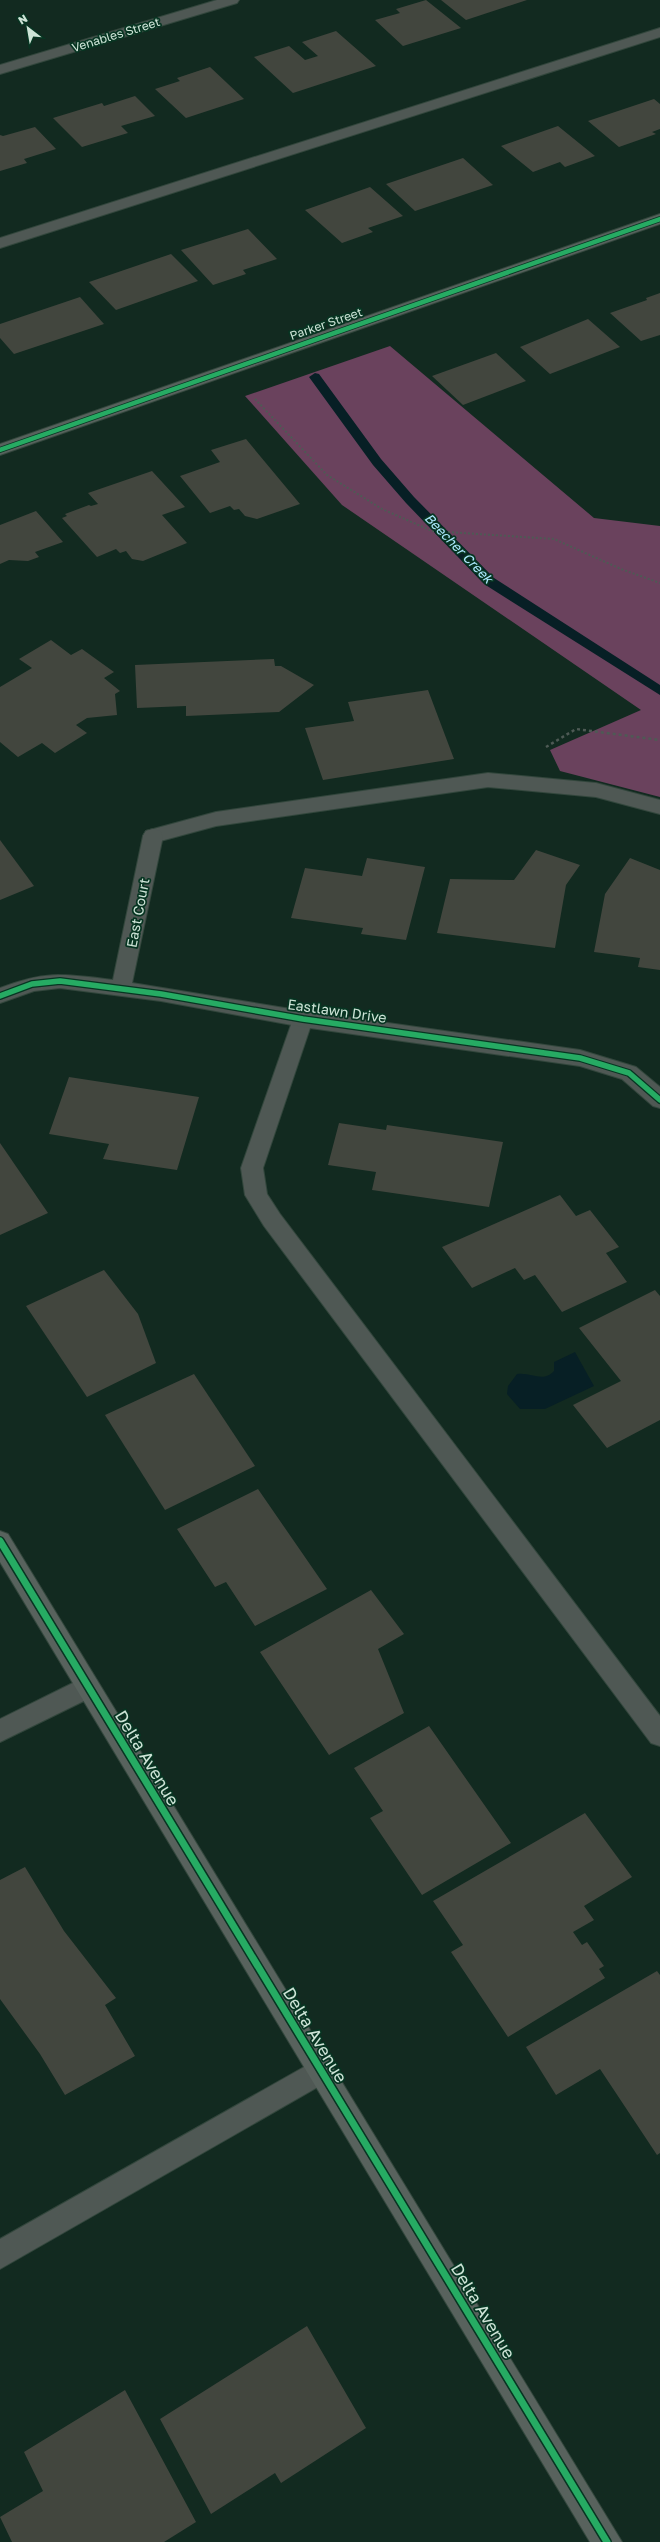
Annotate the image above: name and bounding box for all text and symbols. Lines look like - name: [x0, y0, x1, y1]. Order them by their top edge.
- north arrow: [8, 8, 48, 48]
- text: N: [16, 11, 30, 27]
- street label: Venables Street: [70, 14, 162, 55]
- street label: Parker Street: [288, 304, 364, 343]
- water label: Beecher Creek: [422, 510, 497, 587]
- street label: East Court: [122, 877, 153, 949]
- street label: Eastlawn Drive: [287, 995, 388, 1026]
- street label: Delta Avenue: [111, 1706, 184, 1809]
- street label: Delta Avenue: [279, 1983, 352, 2086]
- street label: Delta Avenue: [447, 2259, 520, 2362]

